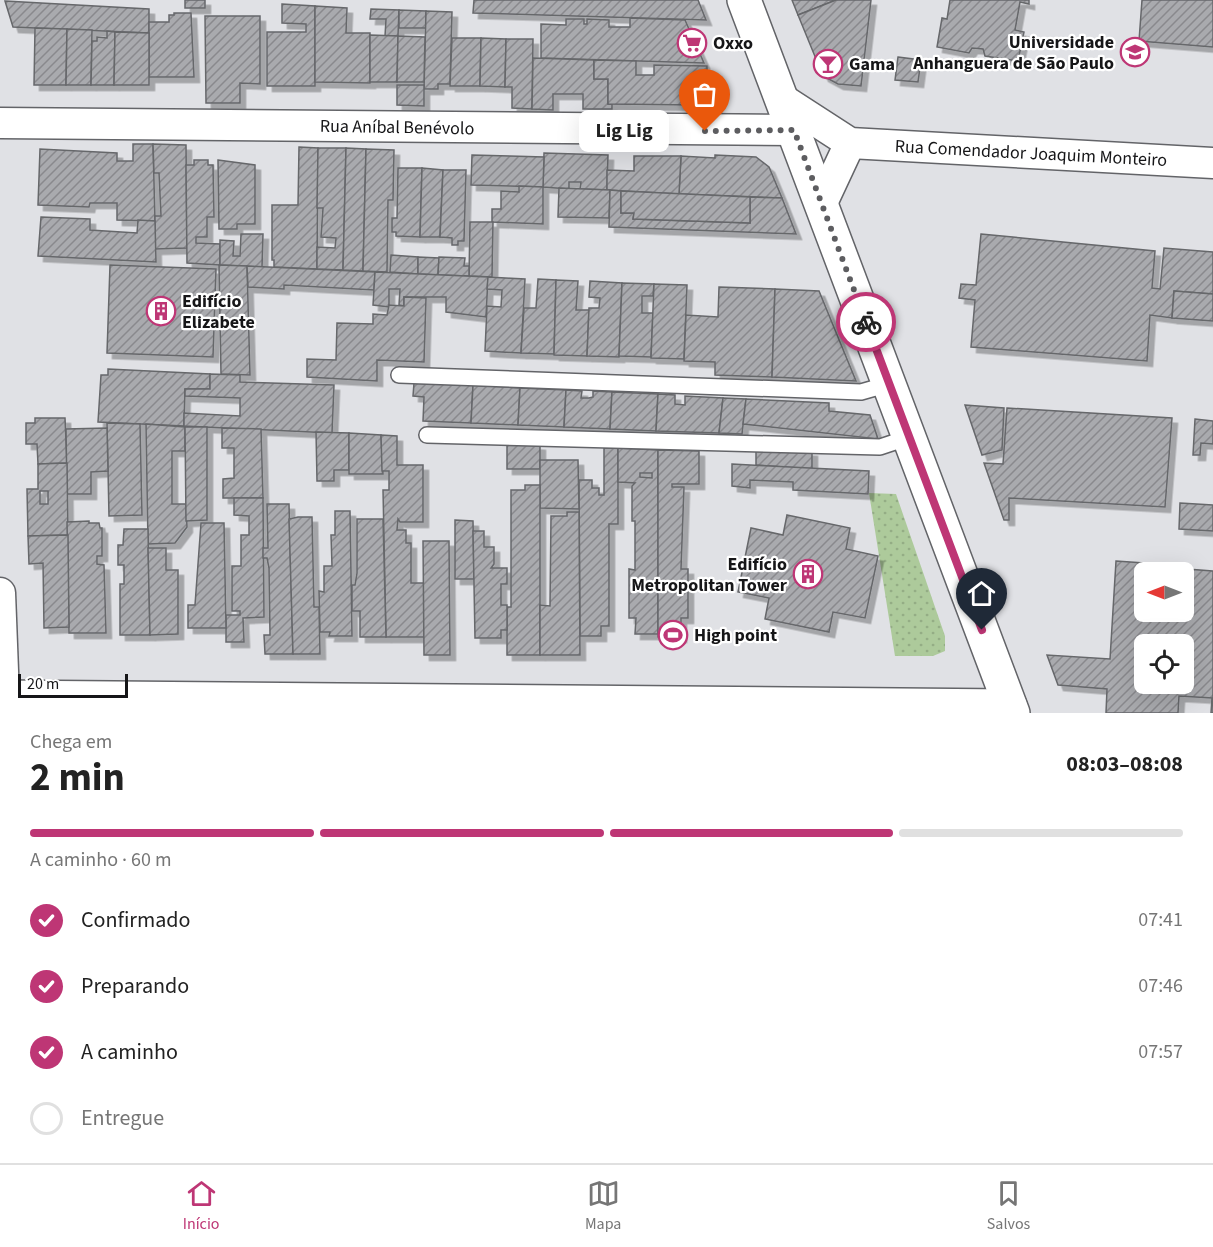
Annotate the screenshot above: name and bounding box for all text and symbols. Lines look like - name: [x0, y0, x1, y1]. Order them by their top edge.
- supermarket icon: Oxxo: [676, 27, 708, 59]
- place label: Universidade Anhanguera de São Paulo: [912, 30, 1114, 76]
- place label: Oxxo: [713, 31, 753, 56]
- school or university icon: Universidade Anhanguera de São Paulo: [1119, 36, 1151, 68]
- bar icon: Gama: [812, 48, 844, 80]
- place label: Gama: [849, 52, 895, 77]
- pin: [679, 69, 730, 131]
- icon: bag: [688, 78, 721, 111]
- callout: Lig Lig: [579, 110, 669, 152]
- street label: Rua Aníbal Benévolo: [320, 114, 474, 141]
- text: Lig Lig: [595, 117, 653, 145]
- street label: Rua Comendador Joaquim Monteiro: [894, 134, 1168, 173]
- place label: Edifício Elizabete: [182, 289, 255, 335]
- courier: [836, 292, 896, 352]
- building icon: Edifício Elizabete: [145, 295, 177, 327]
- icon: bike: [850, 306, 883, 339]
- place label: Edifício Metropolitan Tower: [631, 552, 788, 598]
- building icon: Edifício Metropolitan Tower: [792, 558, 824, 590]
- north arrow: [1134, 562, 1194, 622]
- map controls: [1134, 562, 1194, 694]
- pin: [956, 568, 1007, 630]
- icon: home: [965, 577, 998, 610]
- sports icon: High point: [657, 619, 689, 651]
- place label: High point: [694, 623, 777, 648]
- button: locate: [1134, 634, 1194, 694]
- scale bar: [18, 671, 128, 698]
- text: 20 m: [27, 673, 59, 695]
- text: Chega em: [30, 728, 112, 756]
- text: 08:03–08:08: [1066, 748, 1183, 780]
- text: 2 min: [30, 750, 125, 806]
- text: A caminho · 60 m: [30, 846, 171, 874]
- icon: check: [30, 904, 63, 937]
- text: Confirmado: [81, 904, 190, 936]
- text: 07:41: [1138, 906, 1183, 934]
- icon: check: [30, 970, 63, 1003]
- text: Preparando: [81, 970, 189, 1002]
- text: 07:46: [1138, 972, 1183, 1000]
- icon: check: [30, 1036, 63, 1069]
- text: A caminho: [81, 1036, 178, 1068]
- text: 07:57: [1138, 1038, 1183, 1066]
- text: Entregue: [81, 1102, 164, 1134]
- tab: Início: [183, 1177, 220, 1235]
- tab: Mapa: [585, 1177, 621, 1235]
- tab: Salvos: [987, 1177, 1030, 1235]

